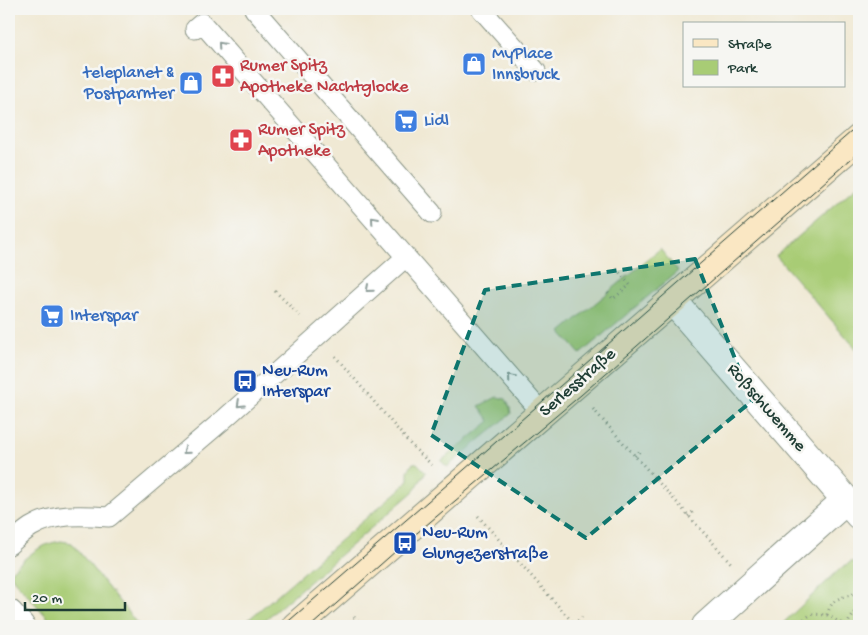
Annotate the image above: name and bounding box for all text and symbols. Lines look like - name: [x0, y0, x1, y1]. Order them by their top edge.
- legend: [683, 22, 846, 88]
- text: Straße: [728, 36, 772, 54]
- one-way arrow: [218, 41, 227, 50]
- place label: MyPlace Innsbruck: [492, 44, 560, 86]
- shop icon: MyPlace Innsbruck: [461, 51, 487, 77]
- place label: Rumer Spitz Apotheke Nachtglocke: [240, 56, 409, 98]
- text: Park: [727, 60, 758, 78]
- place label: teleplanet & Postparnter: [83, 63, 176, 105]
- pharmacy icon: Rumer Spitz Apotheke Nachtglocke: [210, 63, 236, 89]
- shop icon: teleplanet & Postparnter: [178, 70, 204, 96]
- supermarket icon: Lidl: [393, 108, 419, 134]
- place label: Lidl: [424, 111, 449, 132]
- place label: Rumer Spitz Apotheke: [258, 120, 346, 162]
- pharmacy icon: Rumer Spitz Apotheke: [228, 127, 254, 153]
- one-way arrow: [371, 217, 380, 226]
- one-way arrow: [366, 284, 375, 292]
- supermarket icon: Interspar: [39, 303, 65, 329]
- place label: Interspar: [70, 306, 139, 327]
- street label: Serlesstraße: [535, 344, 621, 422]
- street label: Roßschwemme: [722, 360, 811, 457]
- place label: Neu-Rum Interspar: [262, 361, 331, 403]
- bus stop icon: Neu-Rum Interspar: [232, 368, 258, 394]
- one-way arrow: [508, 374, 517, 383]
- one-way arrow: [237, 399, 246, 408]
- one-way arrow: [182, 446, 191, 455]
- place label: Neu-Rum Glungezerstraße: [422, 523, 549, 565]
- bus stop icon: Neu-Rum Glungezerstraße: [392, 530, 418, 556]
- scale bar: [25, 580, 125, 612]
- text: 20 m: [32, 590, 62, 608]

